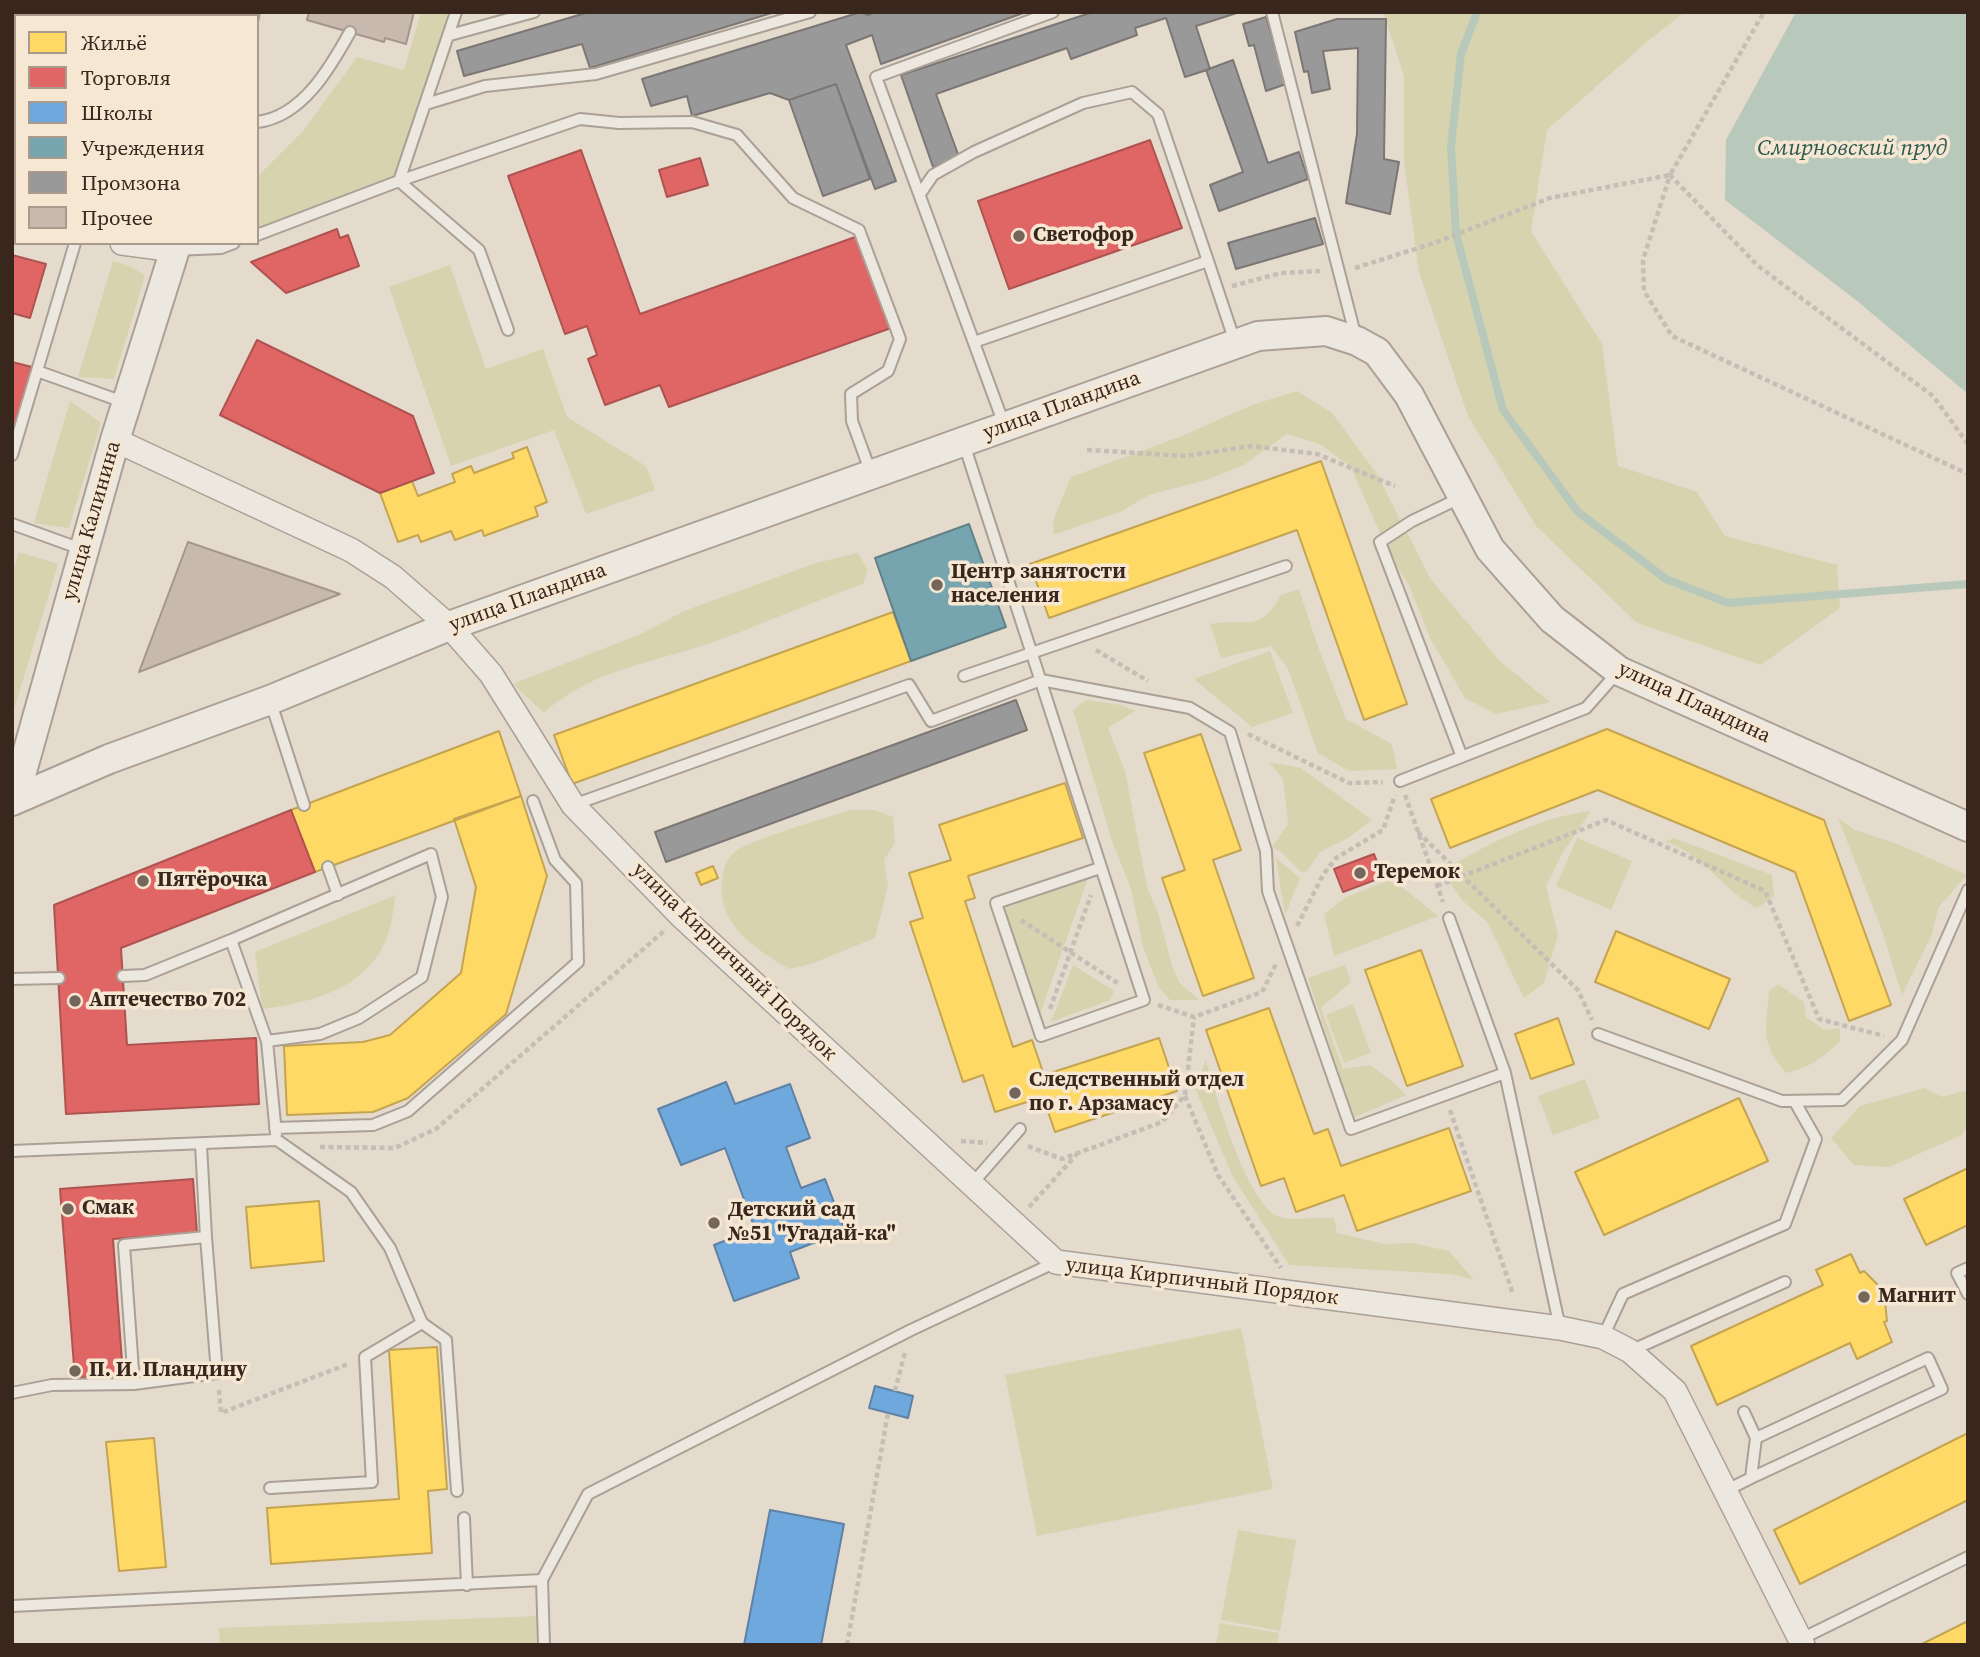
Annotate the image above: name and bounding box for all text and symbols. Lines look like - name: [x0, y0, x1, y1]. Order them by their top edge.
- legend: [14, 14, 259, 245]
- text: Жильё: [81, 28, 147, 57]
- text: Торговля: [81, 63, 171, 92]
- text: Школы: [81, 98, 153, 127]
- text: Учреждения: [81, 133, 205, 162]
- water label: Смирновский пруд: [1757, 135, 1947, 163]
- text: Промзона: [81, 168, 181, 197]
- text: Прочее: [81, 203, 153, 232]
- place label: Светофор: [1033, 223, 1134, 249]
- marker: Светофор: [1011, 228, 1027, 244]
- street label: улица Пландина: [980, 366, 1144, 446]
- street label: улица Калинина: [57, 438, 127, 604]
- street label: улица Пландина: [446, 558, 610, 638]
- place label: Центр занятости населения: [951, 560, 1126, 610]
- marker: Центр занятости населения: [929, 577, 945, 593]
- street label: улица Пландина: [1614, 657, 1774, 749]
- street label: улица Кирпичный Порядок: [627, 858, 841, 1066]
- place label: Теремок: [1374, 860, 1460, 886]
- marker: Теремок: [1352, 865, 1368, 881]
- place label: Пятёрочка: [157, 868, 267, 894]
- marker: Пятёрочка: [135, 873, 151, 889]
- place label: Аптечество 702: [89, 988, 246, 1014]
- marker: Аптечество 702: [67, 993, 83, 1009]
- place label: Следственный отдел по г. Арзамасу: [1029, 1068, 1244, 1118]
- marker: Следственный отдел по г. Арзамасу: [1007, 1085, 1023, 1101]
- place label: Смак: [82, 1196, 134, 1222]
- place label: Детский сад №51 "Угадай-ка": [728, 1198, 896, 1248]
- marker: Смак: [60, 1201, 76, 1217]
- marker: Детский сад №51 "Угадай-ка": [706, 1215, 722, 1231]
- street label: улица Кирпичный Порядок: [1064, 1253, 1340, 1311]
- place label: Магнит: [1878, 1284, 1956, 1310]
- marker: Магнит: [1856, 1289, 1872, 1305]
- place label: П. И. Пландину: [89, 1358, 247, 1384]
- marker: П. И. Пландину: [67, 1363, 83, 1379]

